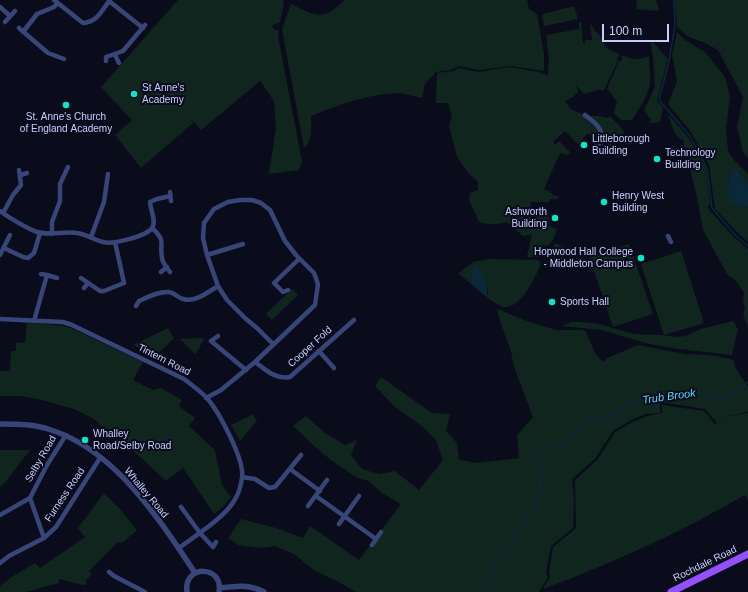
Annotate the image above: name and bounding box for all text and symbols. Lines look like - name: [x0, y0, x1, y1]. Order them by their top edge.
- scale bar: [604, 16, 671, 42]
- text: 100 m: [609, 24, 642, 38]
- place label: St Anne's Academy: [142, 82, 184, 106]
- marker: St Anne's Academy: [129, 89, 139, 99]
- marker: St. Anne's Church of England Academy: [61, 100, 71, 110]
- place label: St. Anne's Church of England Academy: [20, 111, 112, 134]
- place label: Littleborough Building: [592, 133, 650, 156]
- marker: Littleborough Building: [579, 140, 589, 150]
- place label: Technology Building: [665, 147, 716, 170]
- marker: Technology Building: [652, 154, 662, 164]
- place label: Henry West Building: [612, 190, 664, 214]
- marker: Henry West Building: [599, 197, 609, 207]
- place label: Ashworth Building: [505, 206, 547, 230]
- marker: Ashworth Building: [550, 213, 560, 223]
- place label: Hopwood Hall College - Middleton Campus: [534, 246, 633, 270]
- marker: Hopwood Hall College - Middleton Campus: [636, 253, 646, 263]
- place label: Sports Hall: [560, 296, 609, 308]
- marker: Sports Hall: [547, 297, 557, 307]
- street label: Cooper Fold: [286, 324, 334, 370]
- street label: Tintern Road: [136, 342, 192, 378]
- water label: Trub Brook: [642, 387, 696, 407]
- place label: Whalley Road/Selby Road: [93, 428, 171, 452]
- street label: Selby Road: [23, 434, 59, 484]
- marker: Whalley Road/Selby Road: [80, 435, 90, 445]
- street label: Whalley Road: [121, 465, 171, 521]
- street label: Furness Road: [42, 466, 88, 524]
- street label: Rochdale Road: [671, 543, 739, 585]

